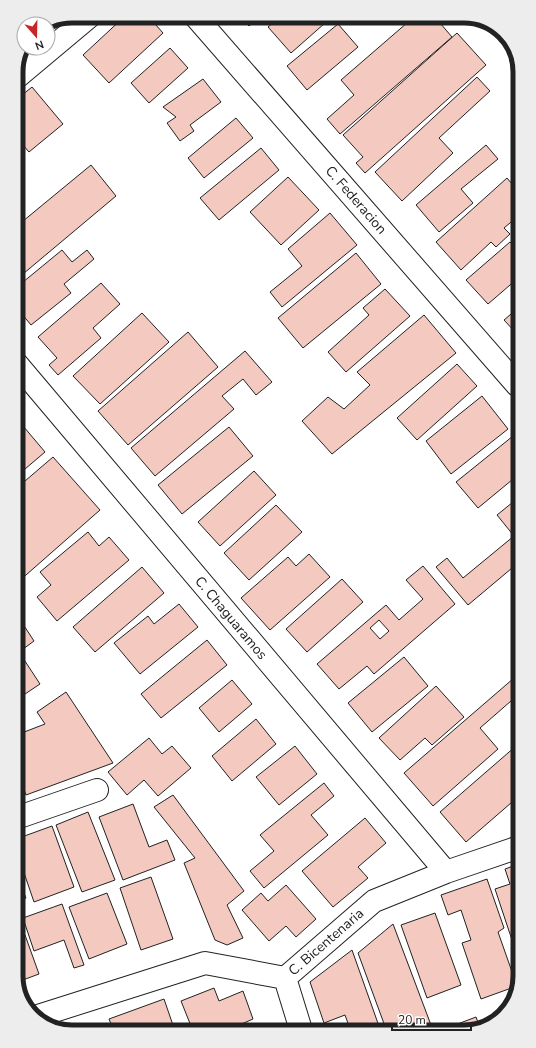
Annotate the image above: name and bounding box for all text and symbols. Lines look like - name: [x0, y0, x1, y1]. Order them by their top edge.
- north arrow: [16, 16, 56, 56]
- text: N: [33, 36, 46, 53]
- street label: C. Federacion: [321, 162, 391, 238]
- street label: C. Chaguaramos: [190, 572, 272, 664]
- street label: C. Bicentenaria: [284, 904, 368, 980]
- scale bar: [392, 1006, 471, 1032]
- text: 20 m: [398, 1012, 426, 1028]

